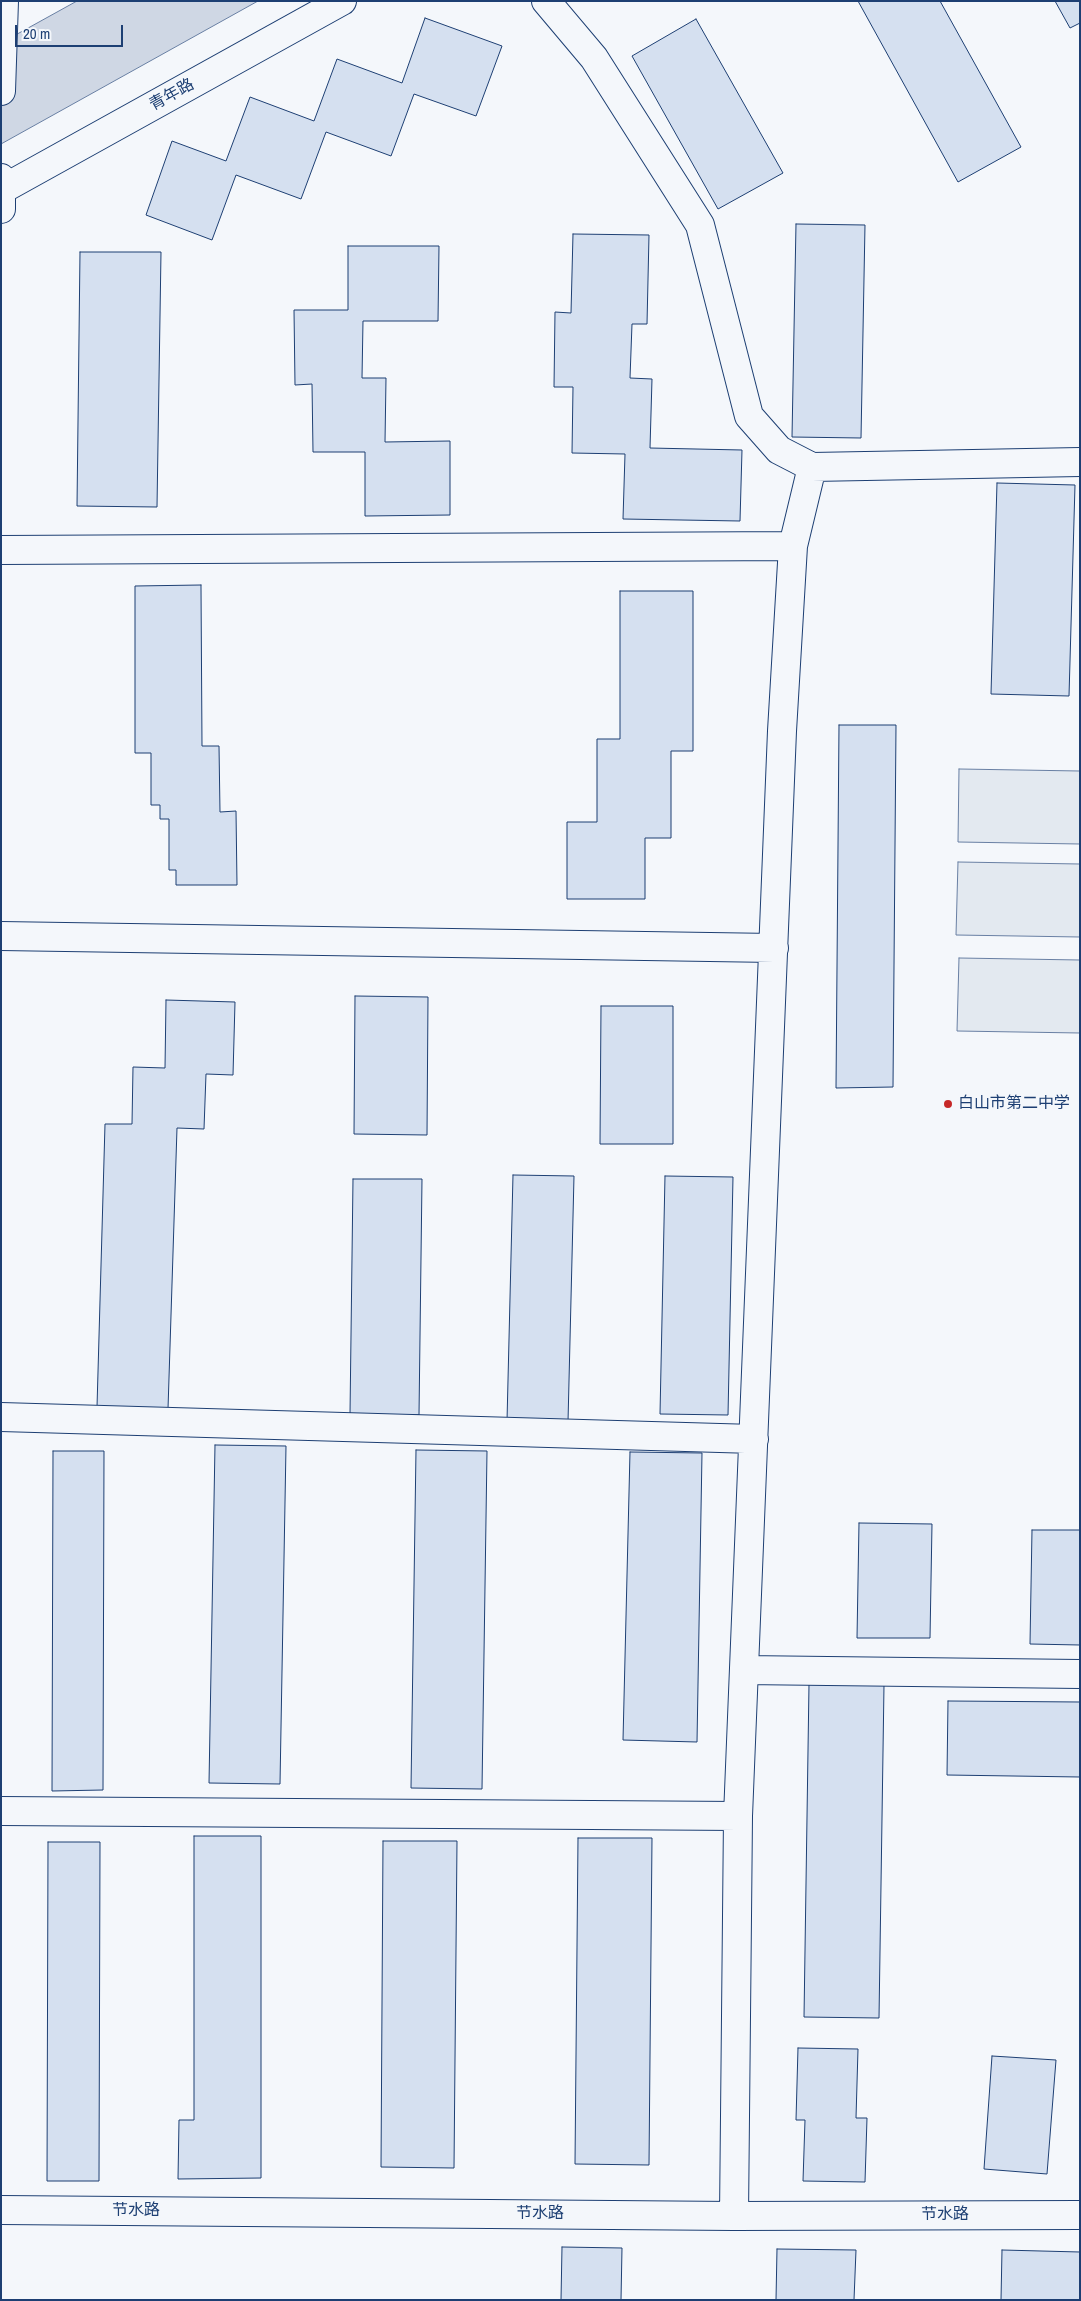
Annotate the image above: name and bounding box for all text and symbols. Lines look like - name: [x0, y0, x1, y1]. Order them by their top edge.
- scale bar: [18, 15, 125, 47]
- text: 20 m: [23, 23, 50, 44]
- street label: 青年路: [146, 75, 198, 115]
- place label: 白山市第二中学: [958, 1094, 1070, 1114]
- marker: 白山市第二中学: [942, 1098, 954, 1110]
- street label: 节水路: [112, 2201, 160, 2221]
- street label: 节水路: [516, 2204, 564, 2224]
- street label: 节水路: [921, 2205, 969, 2225]

